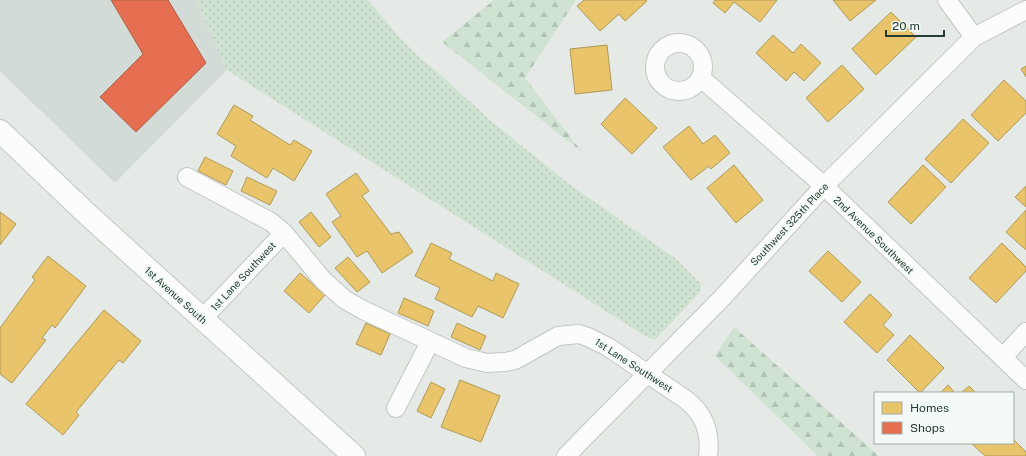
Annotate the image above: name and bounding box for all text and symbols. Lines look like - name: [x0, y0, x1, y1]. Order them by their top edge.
- scale bar: [886, 12, 944, 38]
- text: 20 m: [892, 19, 920, 33]
- street label: Southwest 325th Place: [747, 180, 831, 268]
- street label: 2nd Avenue Southwest: [831, 194, 917, 276]
- street label: 1st Lane Southwest: [208, 239, 278, 313]
- street label: 1st Avenue South: [142, 264, 210, 326]
- street label: 1st Lane Southwest: [593, 335, 675, 395]
- legend: [874, 392, 1014, 444]
- text: Homes: [910, 401, 949, 415]
- text: Shops: [910, 421, 945, 435]

